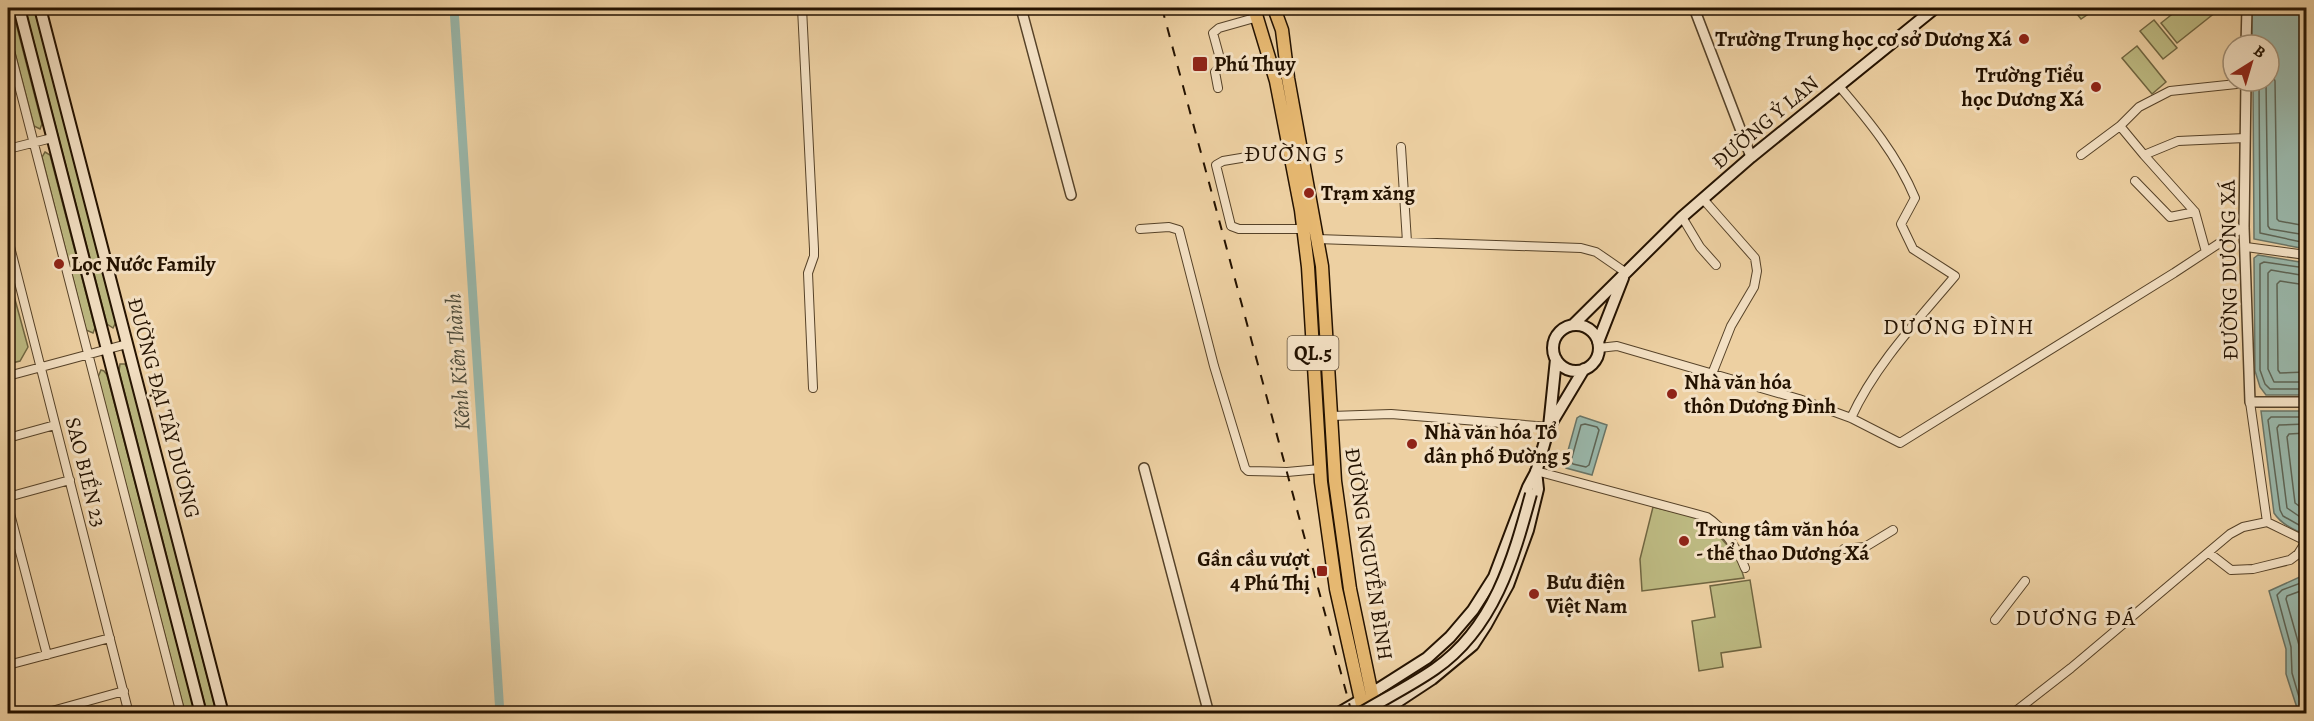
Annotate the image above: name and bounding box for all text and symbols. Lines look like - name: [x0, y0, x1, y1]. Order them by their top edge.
- place label: Trường Trung học cơ sở Dương Xá: [1715, 25, 2013, 53]
- marker: Trường Trung học cơ sở Dương Xá: [2017, 32, 2031, 46]
- north arrow: [2221, 33, 2281, 93]
- text: B: [2249, 40, 2270, 64]
- place label: Phú Thụy: [1214, 50, 1297, 78]
- marker: Phú Thụy: [1191, 55, 1209, 73]
- place label: Trường Tiểu học Dương Xá: [1961, 61, 2085, 113]
- street label: ĐƯỜNG Ỷ LAN: [1706, 69, 1824, 175]
- marker: Trường Tiểu học Dương Xá: [2089, 80, 2103, 94]
- district label: ĐƯỜNG 5: [1244, 139, 1346, 169]
- place label: Trạm xăng: [1321, 179, 1415, 207]
- street label: ĐƯỜNG DƯƠNG XÁ: [2213, 179, 2245, 360]
- marker: Trạm xăng: [1302, 186, 1316, 200]
- place label: Lọc Nước Family: [71, 250, 217, 278]
- marker: Lọc Nước Family: [52, 257, 66, 271]
- water label: Kênh Kiên Thành: [438, 292, 478, 432]
- street label: ĐƯỜNG ĐẠI TÂY DƯƠNG: [121, 295, 207, 521]
- district label: DƯƠNG ĐÌNH: [1883, 312, 2035, 342]
- road number: QL.5: [1288, 336, 1338, 370]
- place label: Nhà văn hóa thôn Dương Đình: [1684, 368, 1836, 420]
- marker: Nhà văn hóa thôn Dương Đình: [1665, 387, 1679, 401]
- street label: SAO BIỂN 23: [59, 414, 113, 530]
- place label: Nhà văn hóa Tổ dân phố Đường 5: [1424, 418, 1571, 470]
- marker: Nhà văn hóa Tổ dân phố Đường 5: [1405, 437, 1419, 451]
- street label: ĐƯỜNG NGUYỄN BÌNH: [1338, 446, 1400, 662]
- place label: Trung tâm văn hóa - thể thao Dương Xá: [1696, 515, 1870, 567]
- marker: Trung tâm văn hóa - thể thao Dương Xá: [1677, 534, 1691, 548]
- place label: Gần cầu vượt 4 Phú Thị: [1197, 545, 1310, 597]
- marker: Gần cầu vượt 4 Phú Thị: [1315, 564, 1329, 578]
- place label: Bưu điện Việt Nam: [1545, 568, 1628, 620]
- marker: Bưu điện Việt Nam: [1527, 587, 1541, 601]
- district label: DƯƠNG ĐÁ: [2015, 603, 2137, 633]

